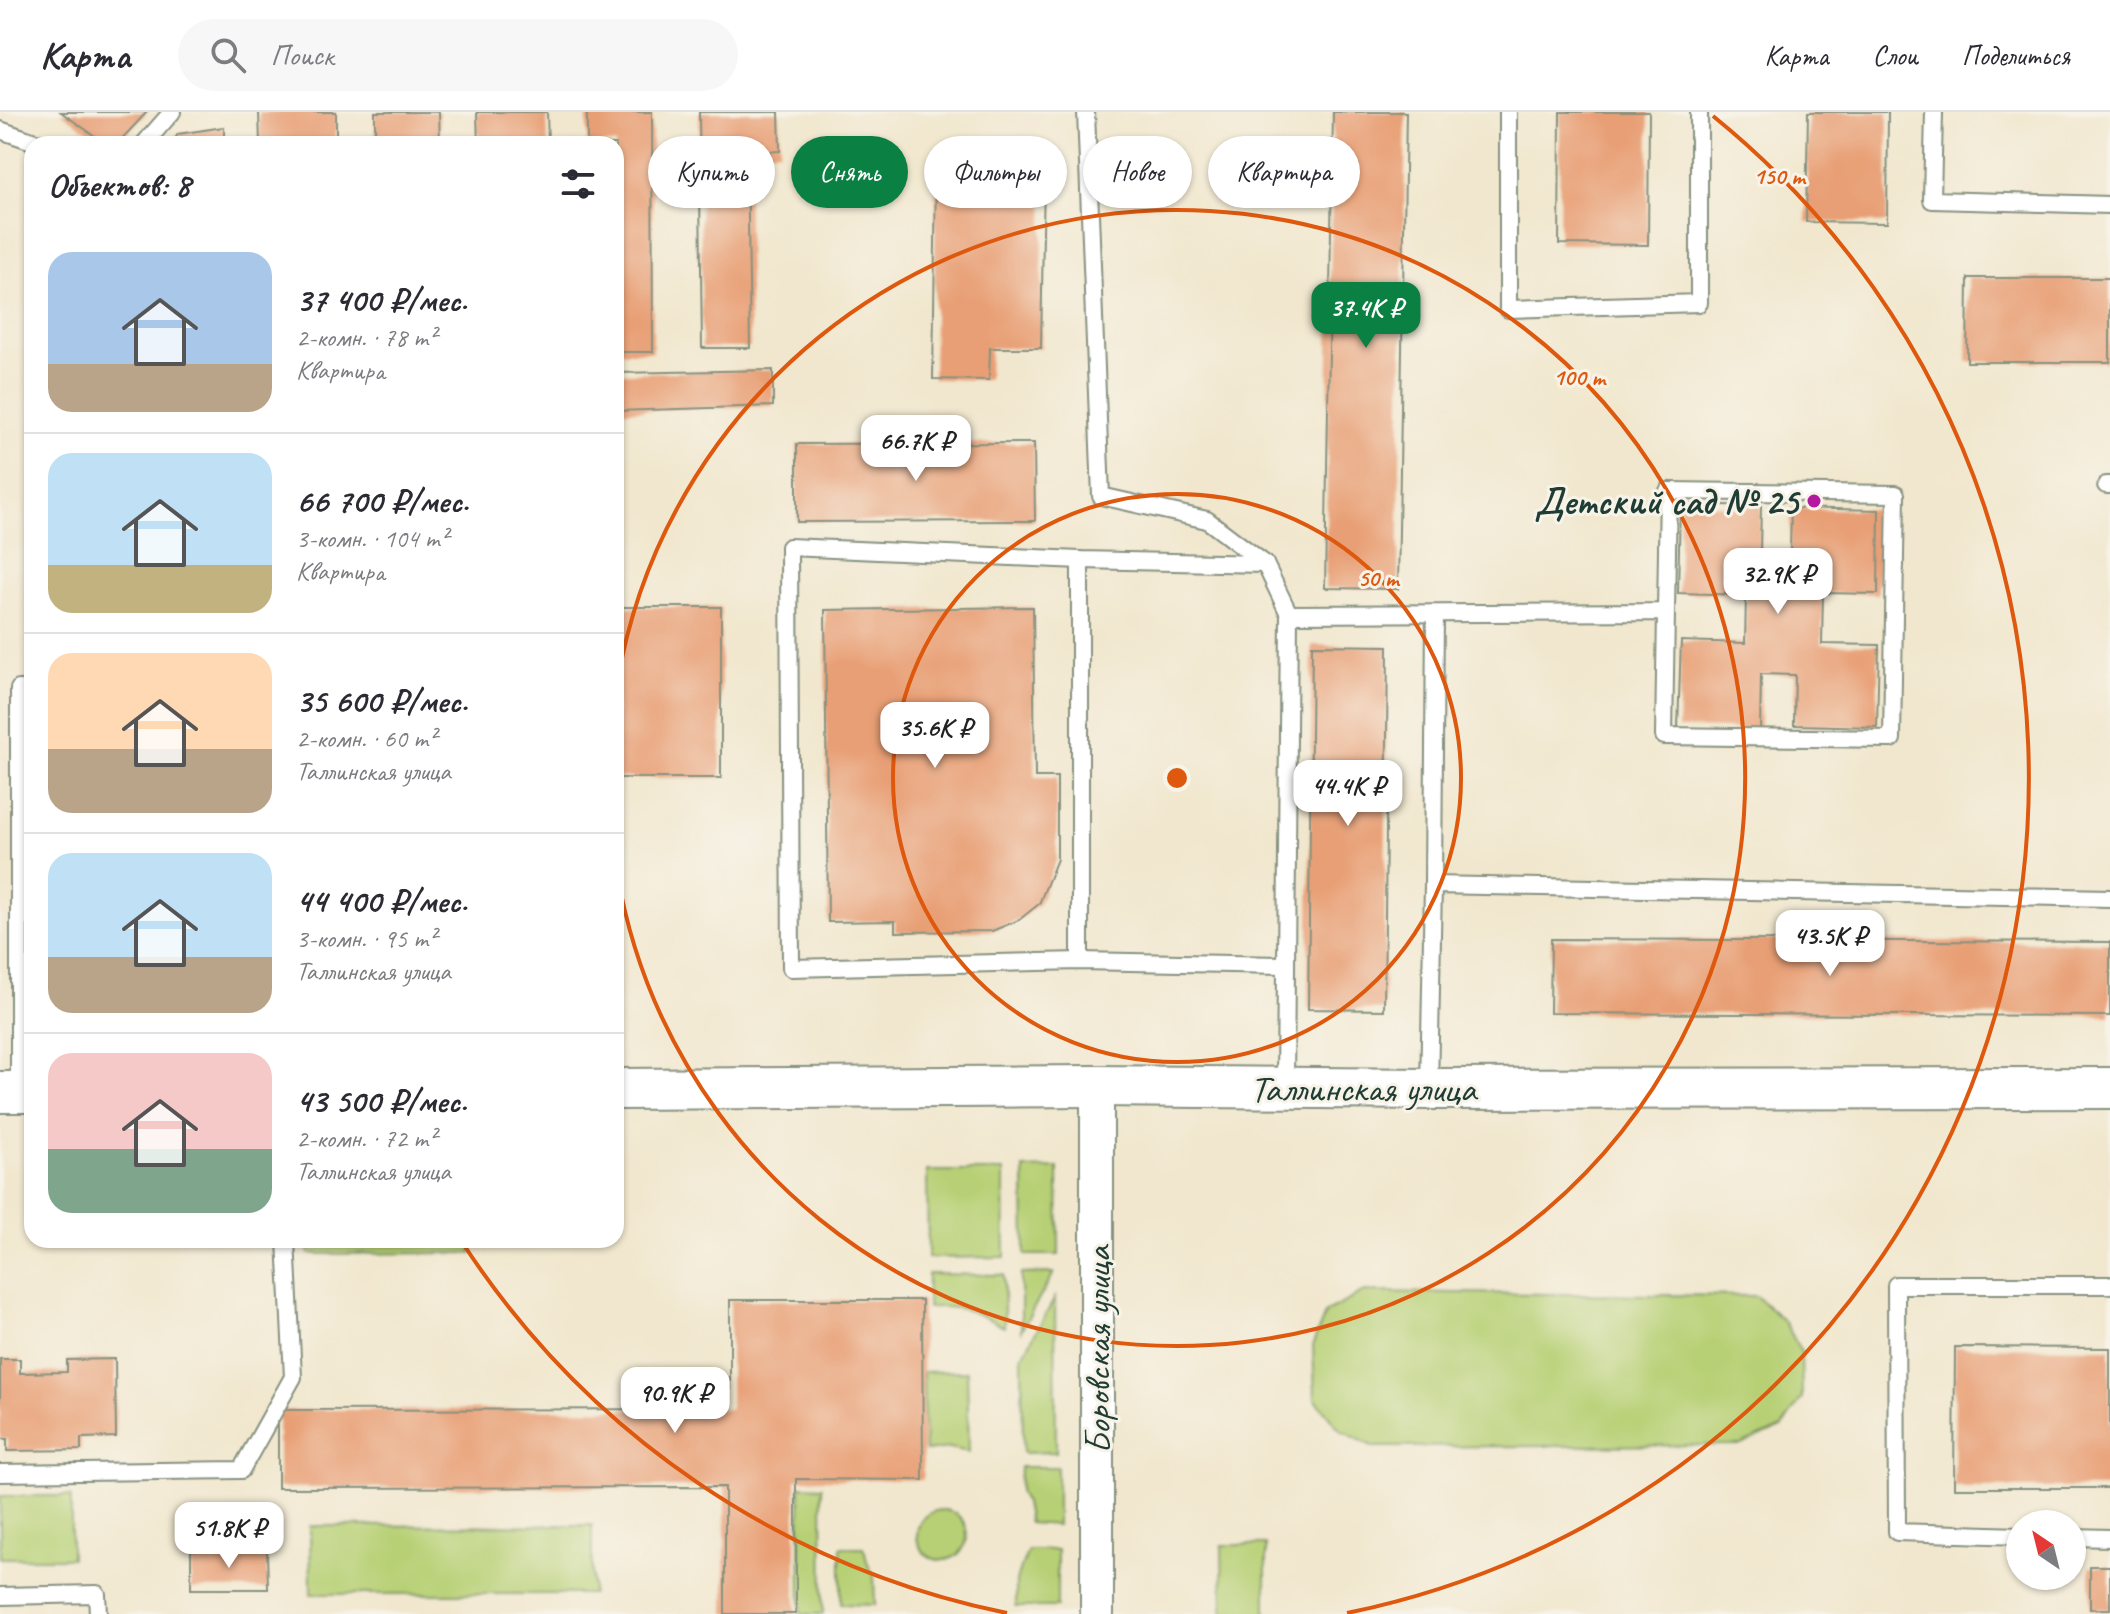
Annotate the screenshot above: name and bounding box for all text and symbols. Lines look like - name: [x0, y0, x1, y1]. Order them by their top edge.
- search box: [178, 19, 738, 91]
- text: Карта: [40, 32, 130, 79]
- icon: search: [206, 33, 250, 77]
- text: Поиск: [270, 36, 334, 74]
- text: Карта: [1765, 38, 1829, 73]
- text: Слои: [1873, 38, 1918, 73]
- text: Поделиться: [1962, 38, 2070, 73]
- chip: Купить: [648, 136, 775, 208]
- chip: Снять: [791, 136, 908, 208]
- chip: Фильтры: [924, 136, 1067, 208]
- chip: Новое: [1083, 136, 1192, 208]
- chip: Квартира: [1208, 136, 1360, 208]
- text: 150 m: [1753, 161, 1807, 191]
- icon: filters: [556, 162, 600, 206]
- text: Объектов: 8: [48, 163, 190, 206]
- text: 37 400 ₽/мес.: [296, 278, 467, 321]
- pin: 37.4K ₽: [1292, 282, 1440, 350]
- icon: home: [112, 284, 208, 380]
- text: 37.4K ₽: [1329, 291, 1403, 324]
- text: 2-комн. · 78 m²: [296, 321, 436, 354]
- text: Квартира: [296, 354, 385, 387]
- text: 100 m: [1553, 362, 1607, 392]
- pin: 66.7K ₽: [842, 415, 990, 483]
- text: 66.7K ₽: [879, 424, 953, 457]
- place label: Детский сад № 25: [1534, 478, 1802, 525]
- text: 66 700 ₽/мес.: [296, 479, 468, 522]
- icon: home: [112, 485, 208, 581]
- marker: Детский сад № 25: [1805, 492, 1823, 510]
- text: 3-комн. · 104 m²: [296, 522, 448, 555]
- pin: 32.9K ₽: [1704, 548, 1852, 616]
- text: Квартира: [296, 555, 385, 588]
- text: 32.9K ₽: [1742, 557, 1814, 590]
- text: 50 m: [1358, 563, 1401, 593]
- text: 35 600 ₽/мес.: [296, 679, 467, 722]
- icon: home: [112, 685, 208, 781]
- pin: 35.6K ₽: [861, 702, 1009, 770]
- text: 35.6K ₽: [898, 711, 972, 744]
- text: 2-комн. · 60 m²: [296, 722, 436, 755]
- text: Таллинская улица: [296, 755, 451, 788]
- pin: 44.4K ₽: [1274, 760, 1422, 828]
- centre of rings: [1163, 764, 1191, 792]
- text: 44.4K ₽: [1311, 769, 1385, 802]
- text: 44 400 ₽/мес.: [296, 879, 467, 922]
- icon: home: [112, 885, 208, 981]
- pin: 43.5K ₽: [1756, 910, 1904, 978]
- text: 43.5K ₽: [1794, 919, 1866, 952]
- text: 3-комн. · 95 m²: [296, 922, 436, 955]
- text: Таллинская улица: [296, 955, 451, 988]
- street label: Таллинская улица: [1250, 1065, 1478, 1112]
- text: 43 500 ₽/мес.: [296, 1079, 467, 1122]
- icon: home: [112, 1085, 208, 1181]
- text: 2-комн. · 72 m²: [296, 1122, 436, 1155]
- text: Таллинская улица: [296, 1155, 451, 1188]
- street label: Боровская улица: [1074, 1244, 1121, 1454]
- pin: 90.9K ₽: [601, 1367, 749, 1435]
- text: 90.9K ₽: [639, 1376, 711, 1409]
- pin: 51.8K ₽: [155, 1502, 303, 1570]
- north arrow: [2006, 1510, 2086, 1590]
- map controls: [2006, 1510, 2086, 1590]
- text: 51.8K ₽: [193, 1511, 265, 1544]

